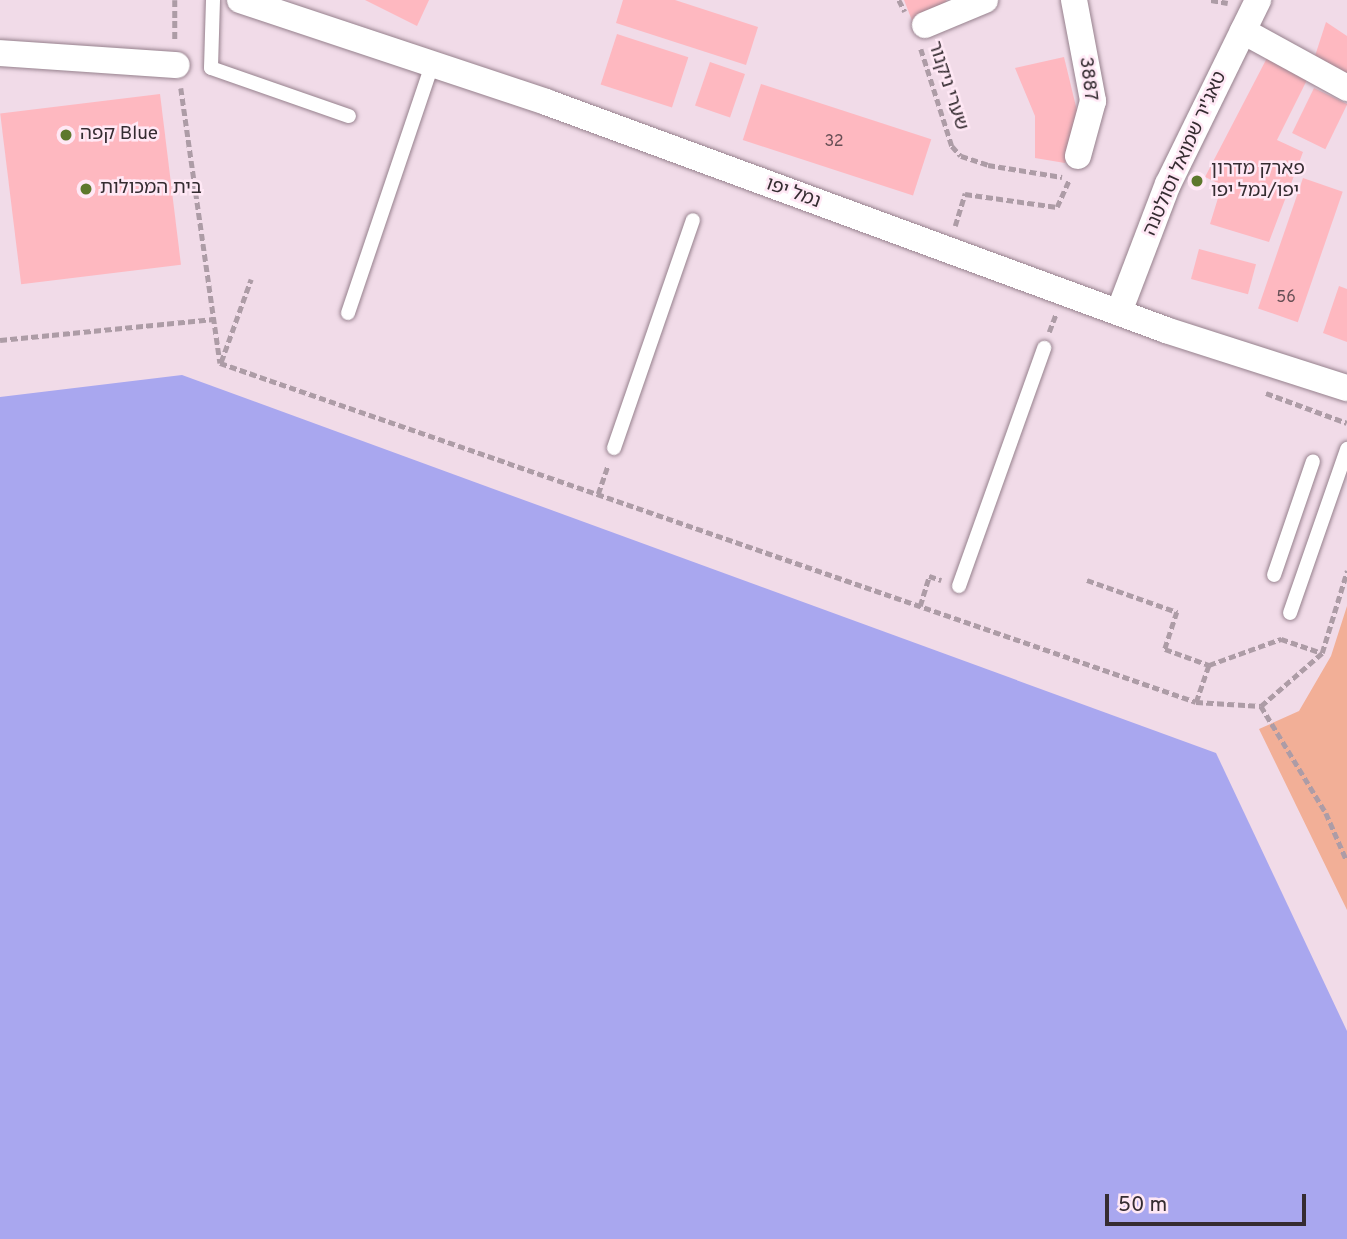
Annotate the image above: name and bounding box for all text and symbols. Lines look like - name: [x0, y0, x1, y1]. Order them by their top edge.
- street label: שערי ניקנור: [922, 39, 972, 133]
- street label: 3887: [1073, 56, 1101, 102]
- street label: טאג'יר שמואל וסולטנה: [1139, 68, 1233, 240]
- place label: קפה Blue: [80, 124, 158, 146]
- marker: קפה Blue: [58, 127, 74, 143]
- house number: 32: [824, 132, 844, 152]
- place label: פארק מדרון יפו/נמל יפו: [1211, 159, 1305, 203]
- marker: פארק מדרון יפו/נמל יפו: [1189, 173, 1205, 189]
- street label: נמל יפו: [763, 174, 823, 214]
- place label: בית המכולות: [100, 178, 202, 200]
- marker: בית המכולות: [78, 181, 94, 197]
- house number: 56: [1276, 288, 1296, 308]
- scale bar: [1109, 1180, 1310, 1224]
- text: 50 m: [1118, 1192, 1167, 1219]

